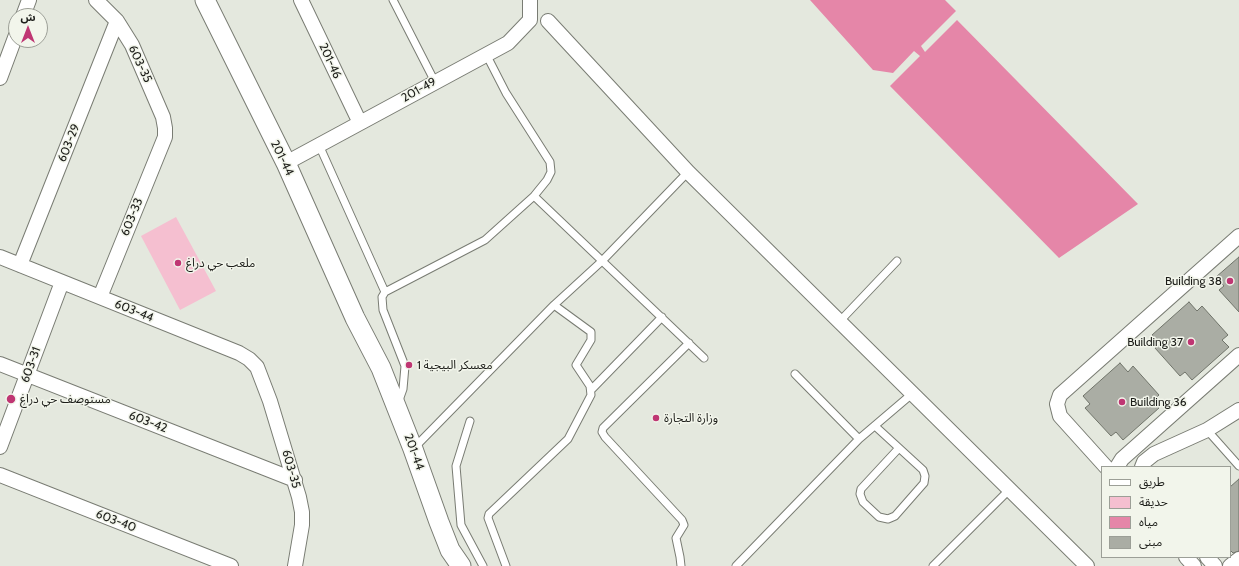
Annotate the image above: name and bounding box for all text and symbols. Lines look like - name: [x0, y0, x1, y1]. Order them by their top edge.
- north arrow: [8, 8, 48, 48]
- text: ش: [20, 10, 36, 24]
- street label: 201-46: [316, 41, 344, 81]
- street label: 603-35: [125, 43, 155, 85]
- street label: 201-49: [399, 75, 439, 105]
- street label: 603-29: [55, 122, 83, 164]
- street label: 201-44: [267, 138, 297, 178]
- street label: 603-33: [118, 196, 146, 238]
- place label: ملعب حي دراغ: [186, 256, 255, 270]
- marker: ملعب حي دراغ: [173, 258, 183, 268]
- place label: Building 38: [1165, 274, 1222, 288]
- marker: Building 38: [1225, 276, 1235, 286]
- street label: 603-44: [112, 297, 156, 325]
- place label: Building 37: [1127, 335, 1183, 349]
- marker: Building 37: [1186, 337, 1196, 347]
- street label: 603-31: [18, 345, 44, 385]
- place label: معسكر البيجية 1: [417, 358, 492, 372]
- marker: معسكر البيجية 1: [404, 360, 414, 370]
- place label: مستوصف حي دراغ: [20, 392, 111, 406]
- marker: مستوصف حي دراغ: [5, 393, 17, 405]
- place label: Building 36: [1130, 395, 1187, 409]
- marker: Building 36: [1117, 397, 1127, 407]
- street label: 603-42: [127, 408, 169, 436]
- place label: وزارة التجارة: [664, 411, 718, 425]
- marker: وزارة التجارة: [651, 413, 661, 423]
- street label: 201-44: [401, 432, 427, 472]
- street label: 603-35: [279, 448, 303, 490]
- legend: [1101, 466, 1231, 558]
- text: طريق: [1139, 474, 1165, 489]
- text: حديقة: [1139, 494, 1168, 509]
- street label: 603-40: [94, 507, 138, 535]
- text: مياه: [1139, 514, 1158, 529]
- text: مبنى: [1139, 534, 1162, 549]

